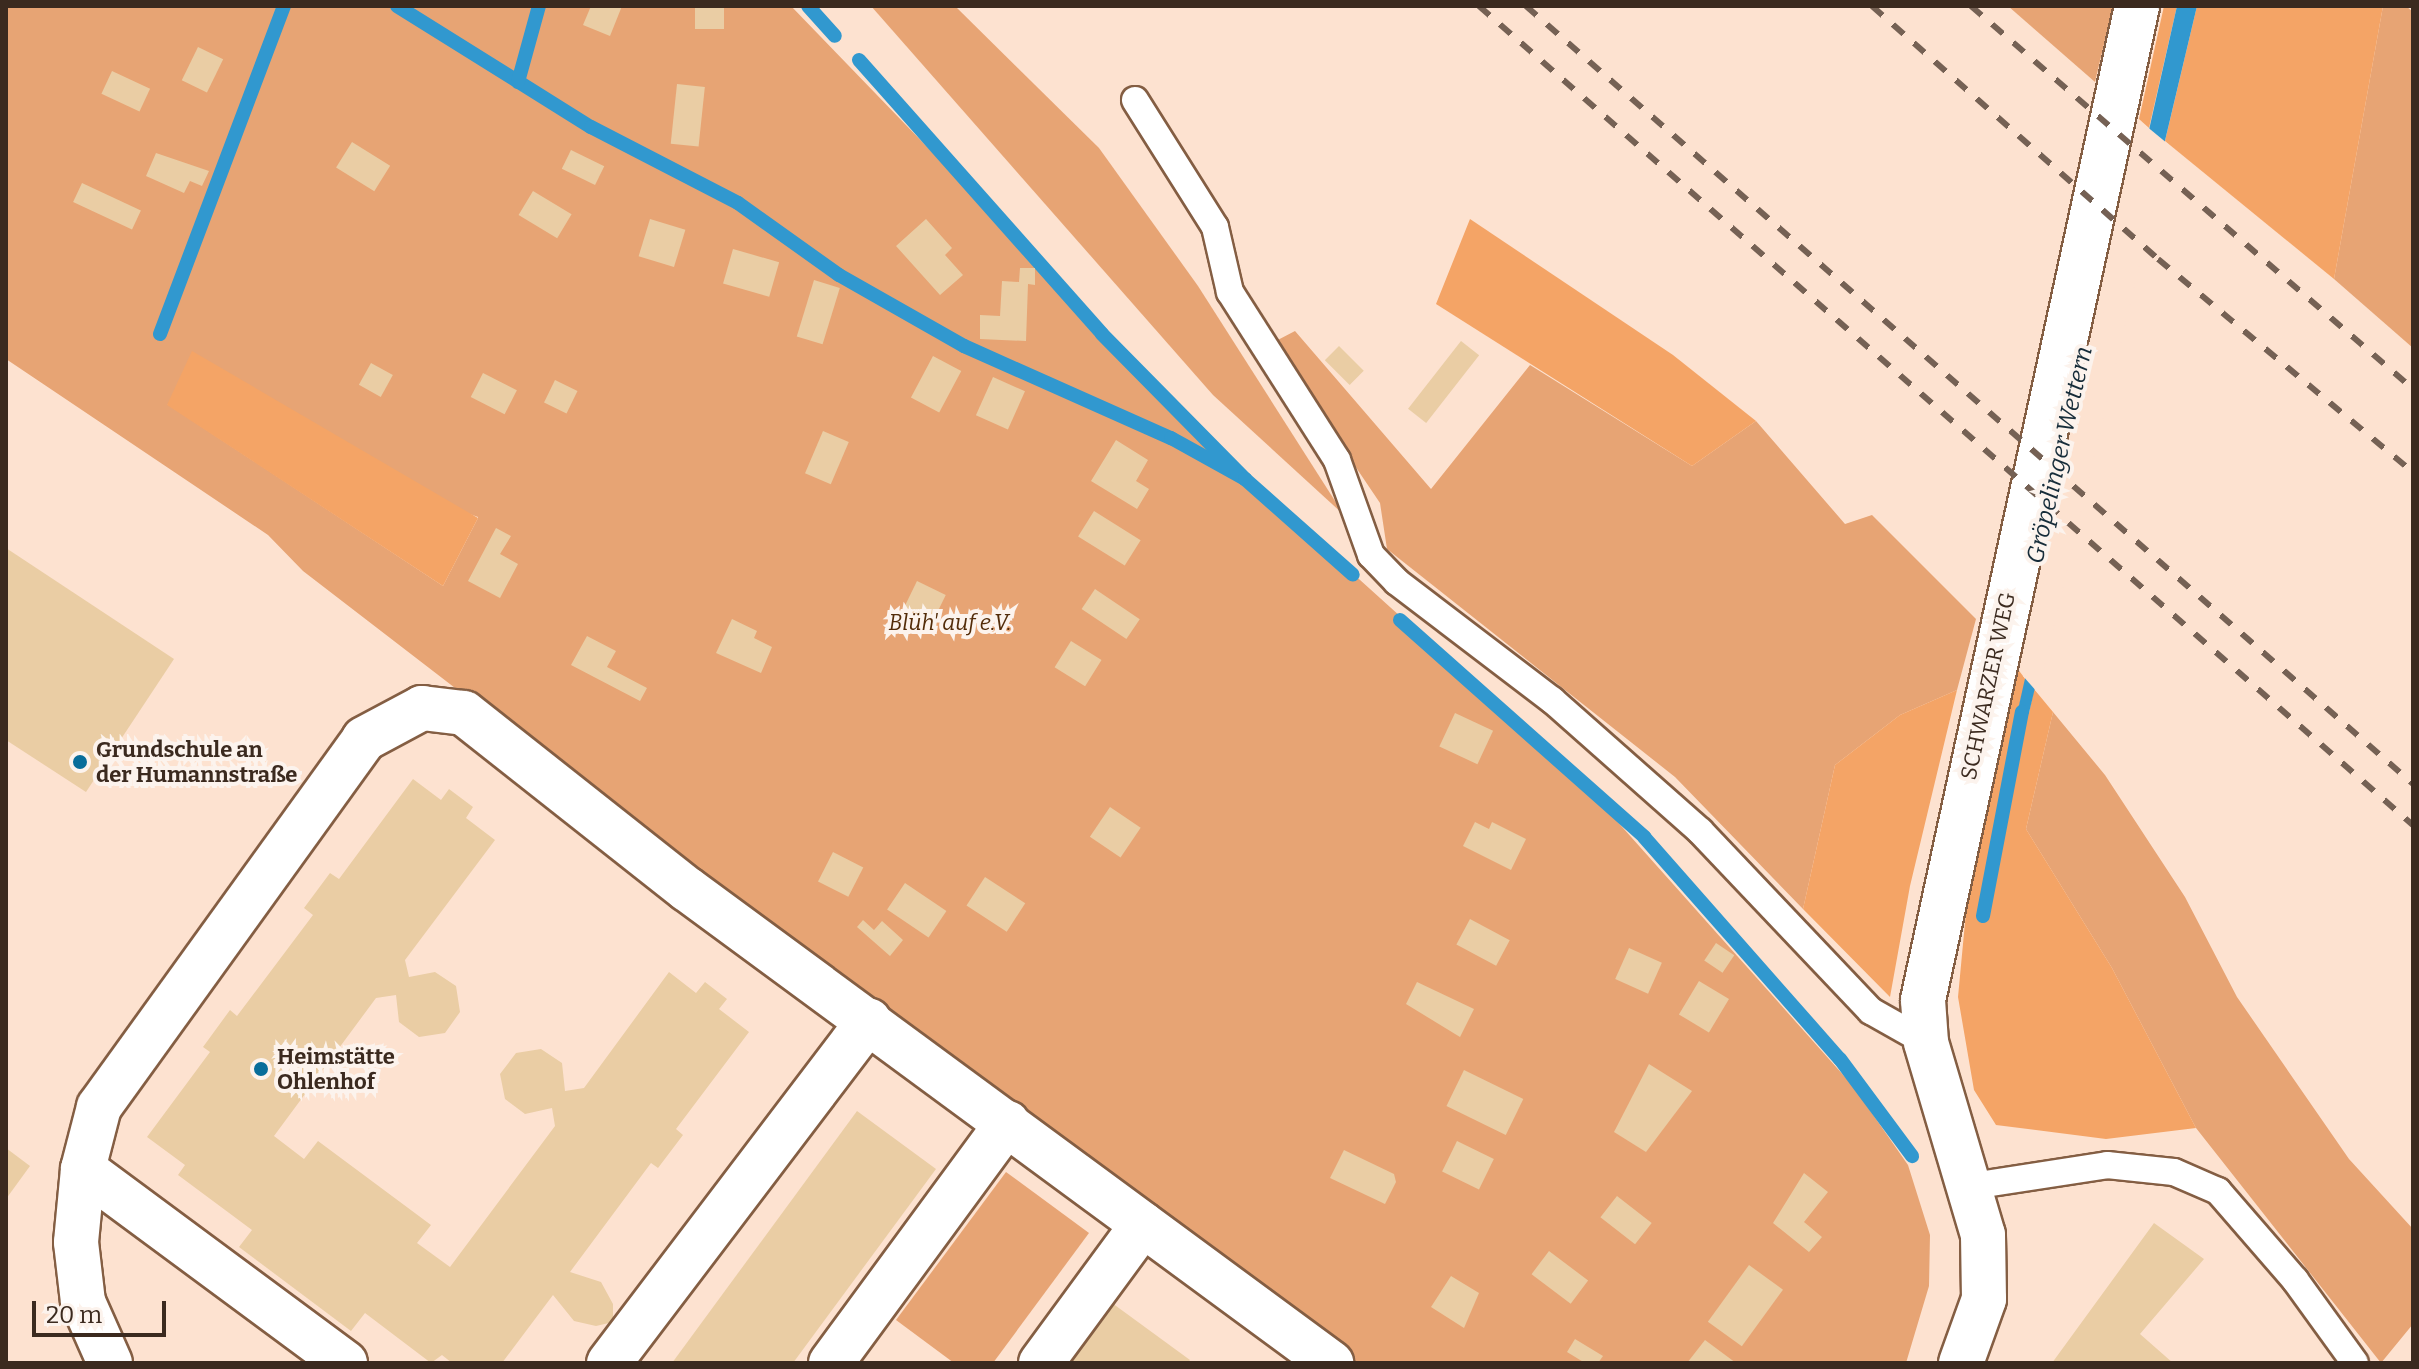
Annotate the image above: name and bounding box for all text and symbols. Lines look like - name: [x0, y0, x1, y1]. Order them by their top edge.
- water label: Gröpelinger Wettern: [2021, 344, 2099, 566]
- street label: SCHWARZER WEG: [1955, 590, 2021, 782]
- park label: Blüh' auf e.V.: [889, 610, 1011, 636]
- place label: Grundschule an der Humannstraße: [96, 736, 297, 788]
- marker: Grundschule an der Humannstraße: [71, 753, 89, 771]
- place label: Heimstätte Ohlenhof: [277, 1043, 395, 1094]
- marker: Heimstätte Ohlenhof: [252, 1060, 270, 1078]
- scale bar: [36, 1285, 170, 1335]
- text: 20 m: [46, 1301, 102, 1329]

